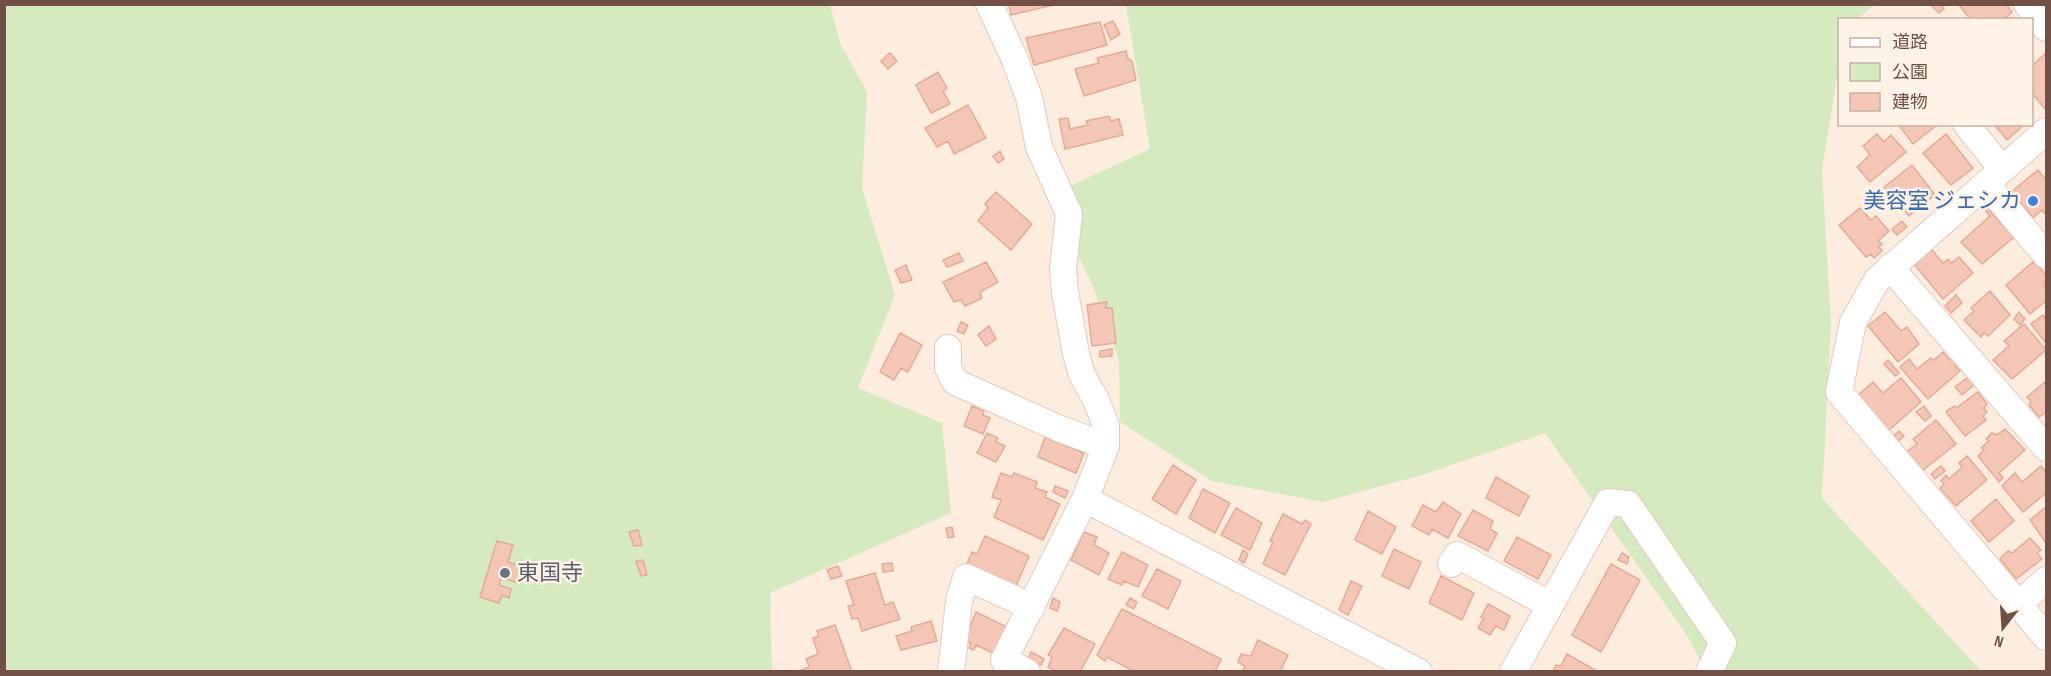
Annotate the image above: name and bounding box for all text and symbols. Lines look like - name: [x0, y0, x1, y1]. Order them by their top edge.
- legend: [1838, 18, 2033, 126]
- text: 道路: [1892, 32, 1928, 53]
- text: 公園: [1892, 62, 1928, 83]
- text: 建物: [1892, 92, 1928, 113]
- place label: 美容室 ジェシカ: [1864, 188, 2021, 215]
- marker: 美容室 ジェシカ: [2026, 194, 2040, 208]
- place label: 東国寺: [517, 560, 583, 587]
- marker: 東国寺: [498, 566, 512, 580]
- north arrow: [1973, 598, 2033, 658]
- text: N: [1992, 631, 2006, 651]

